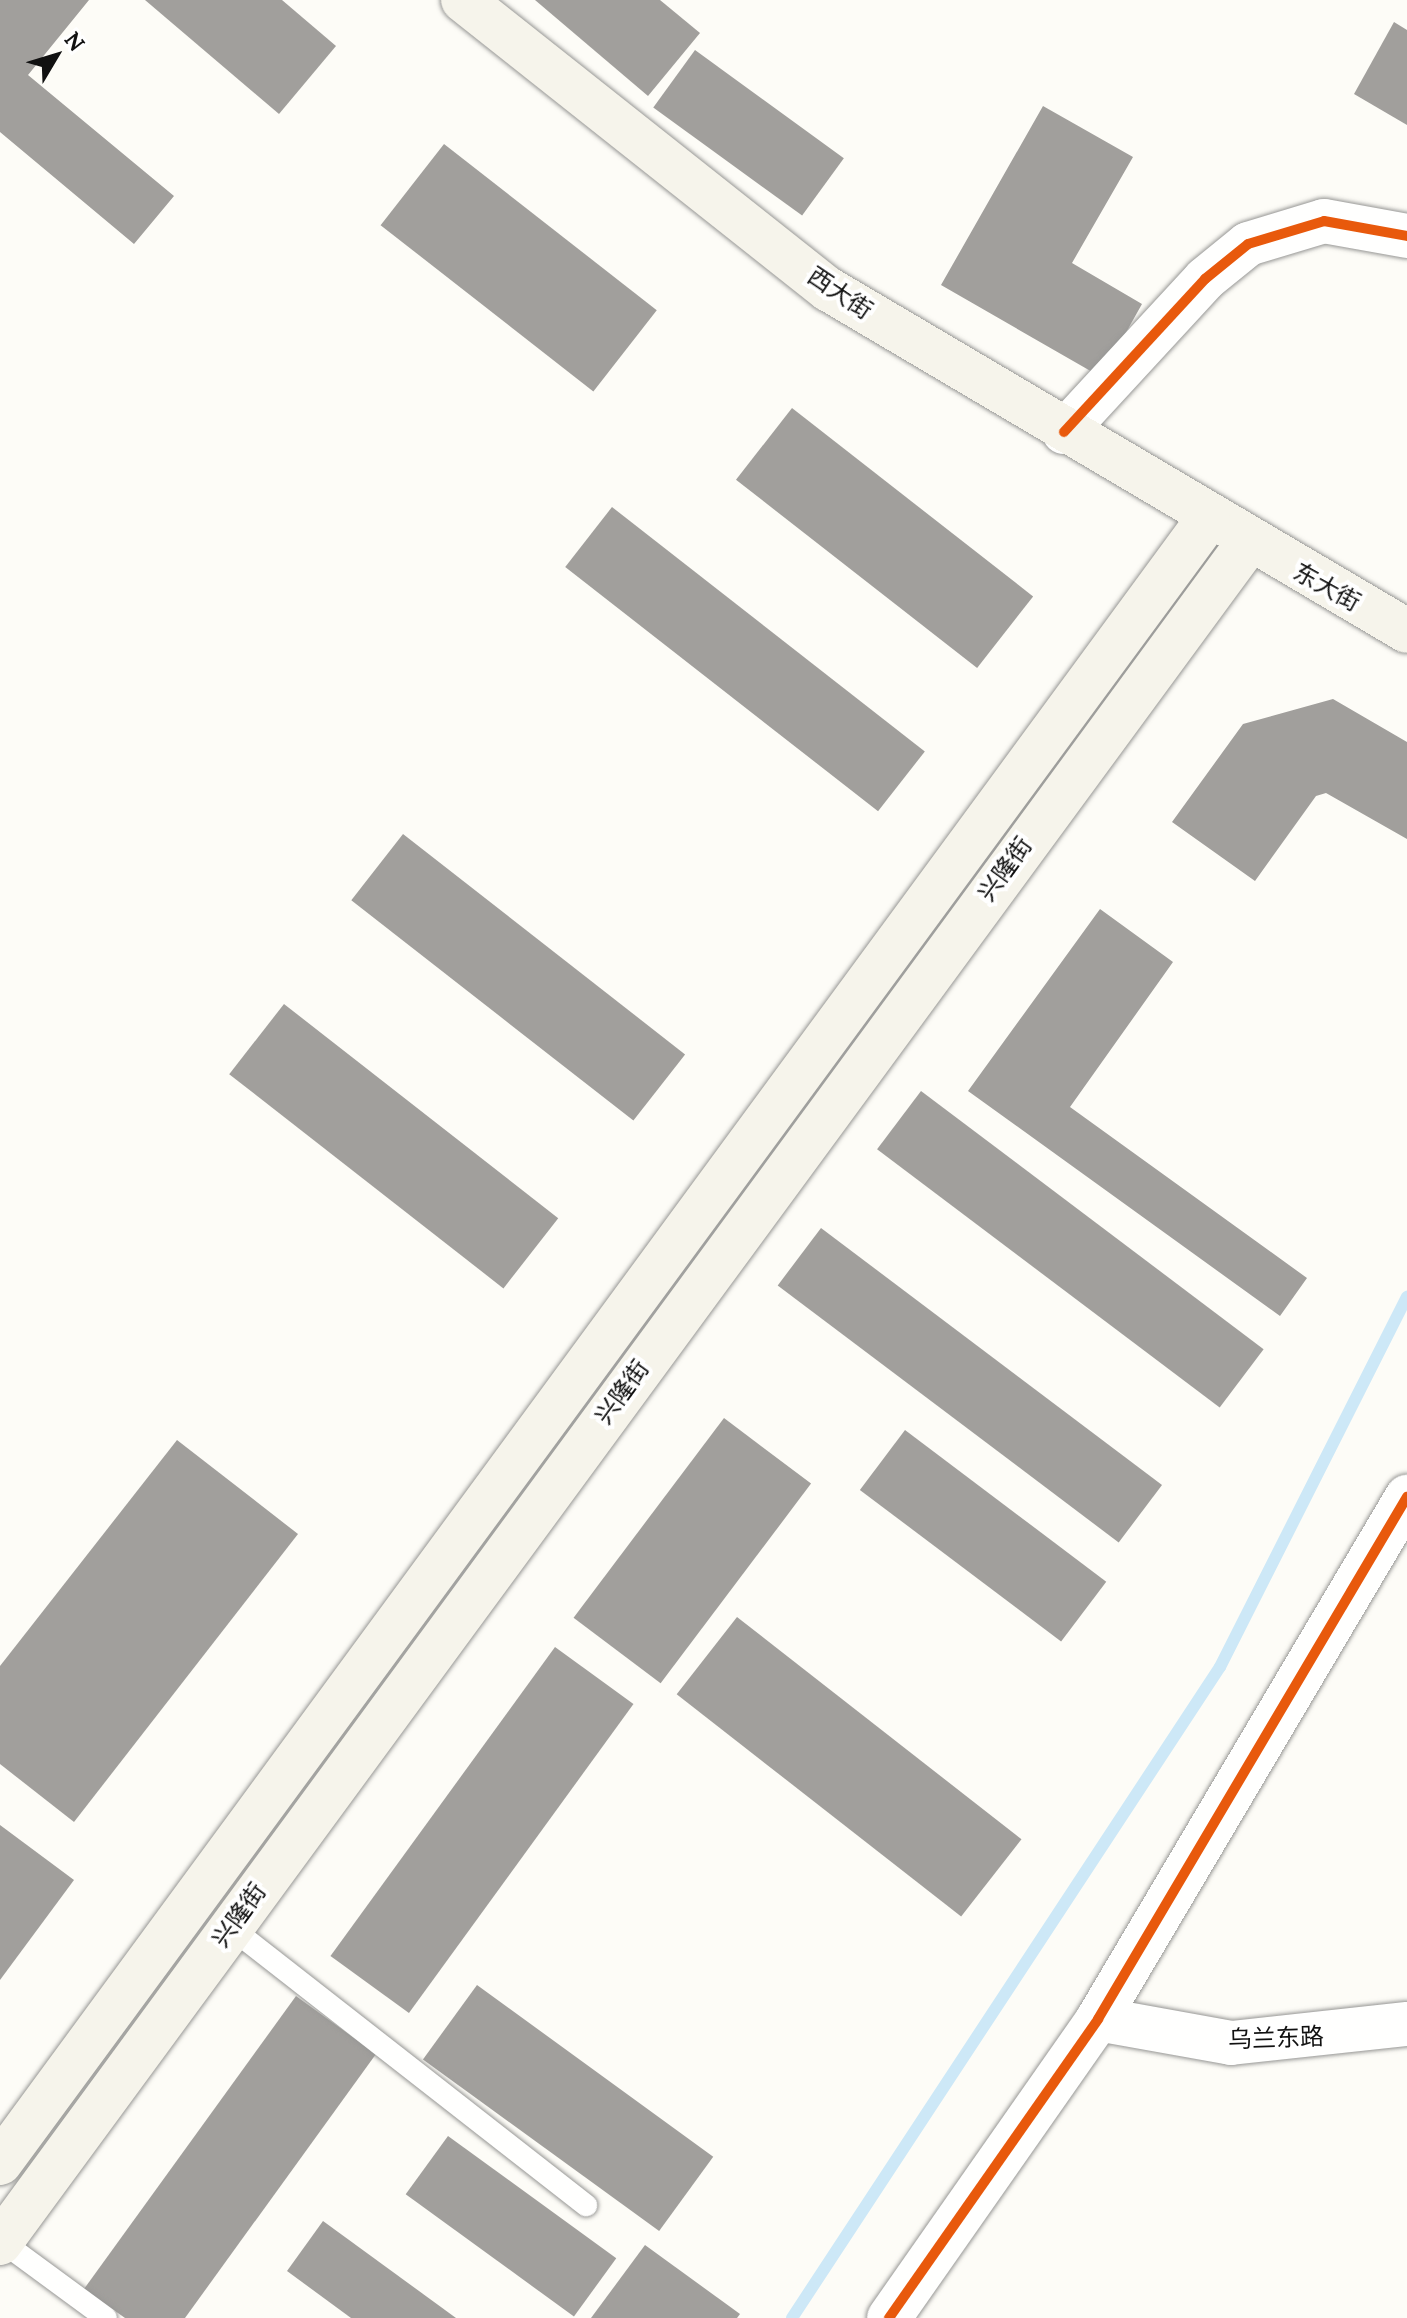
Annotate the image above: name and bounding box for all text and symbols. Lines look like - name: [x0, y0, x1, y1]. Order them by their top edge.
- north arrow: [16, 16, 96, 96]
- text: N: [59, 26, 91, 57]
- street label: 西大街: [802, 261, 878, 325]
- street label: 东大街: [1289, 557, 1365, 617]
- street label: 兴隆街: [972, 831, 1038, 907]
- street label: 兴隆街: [589, 1354, 655, 1430]
- street label: 兴隆街: [206, 1877, 272, 1953]
- street label: 乌兰东路: [1228, 2022, 1324, 2054]

